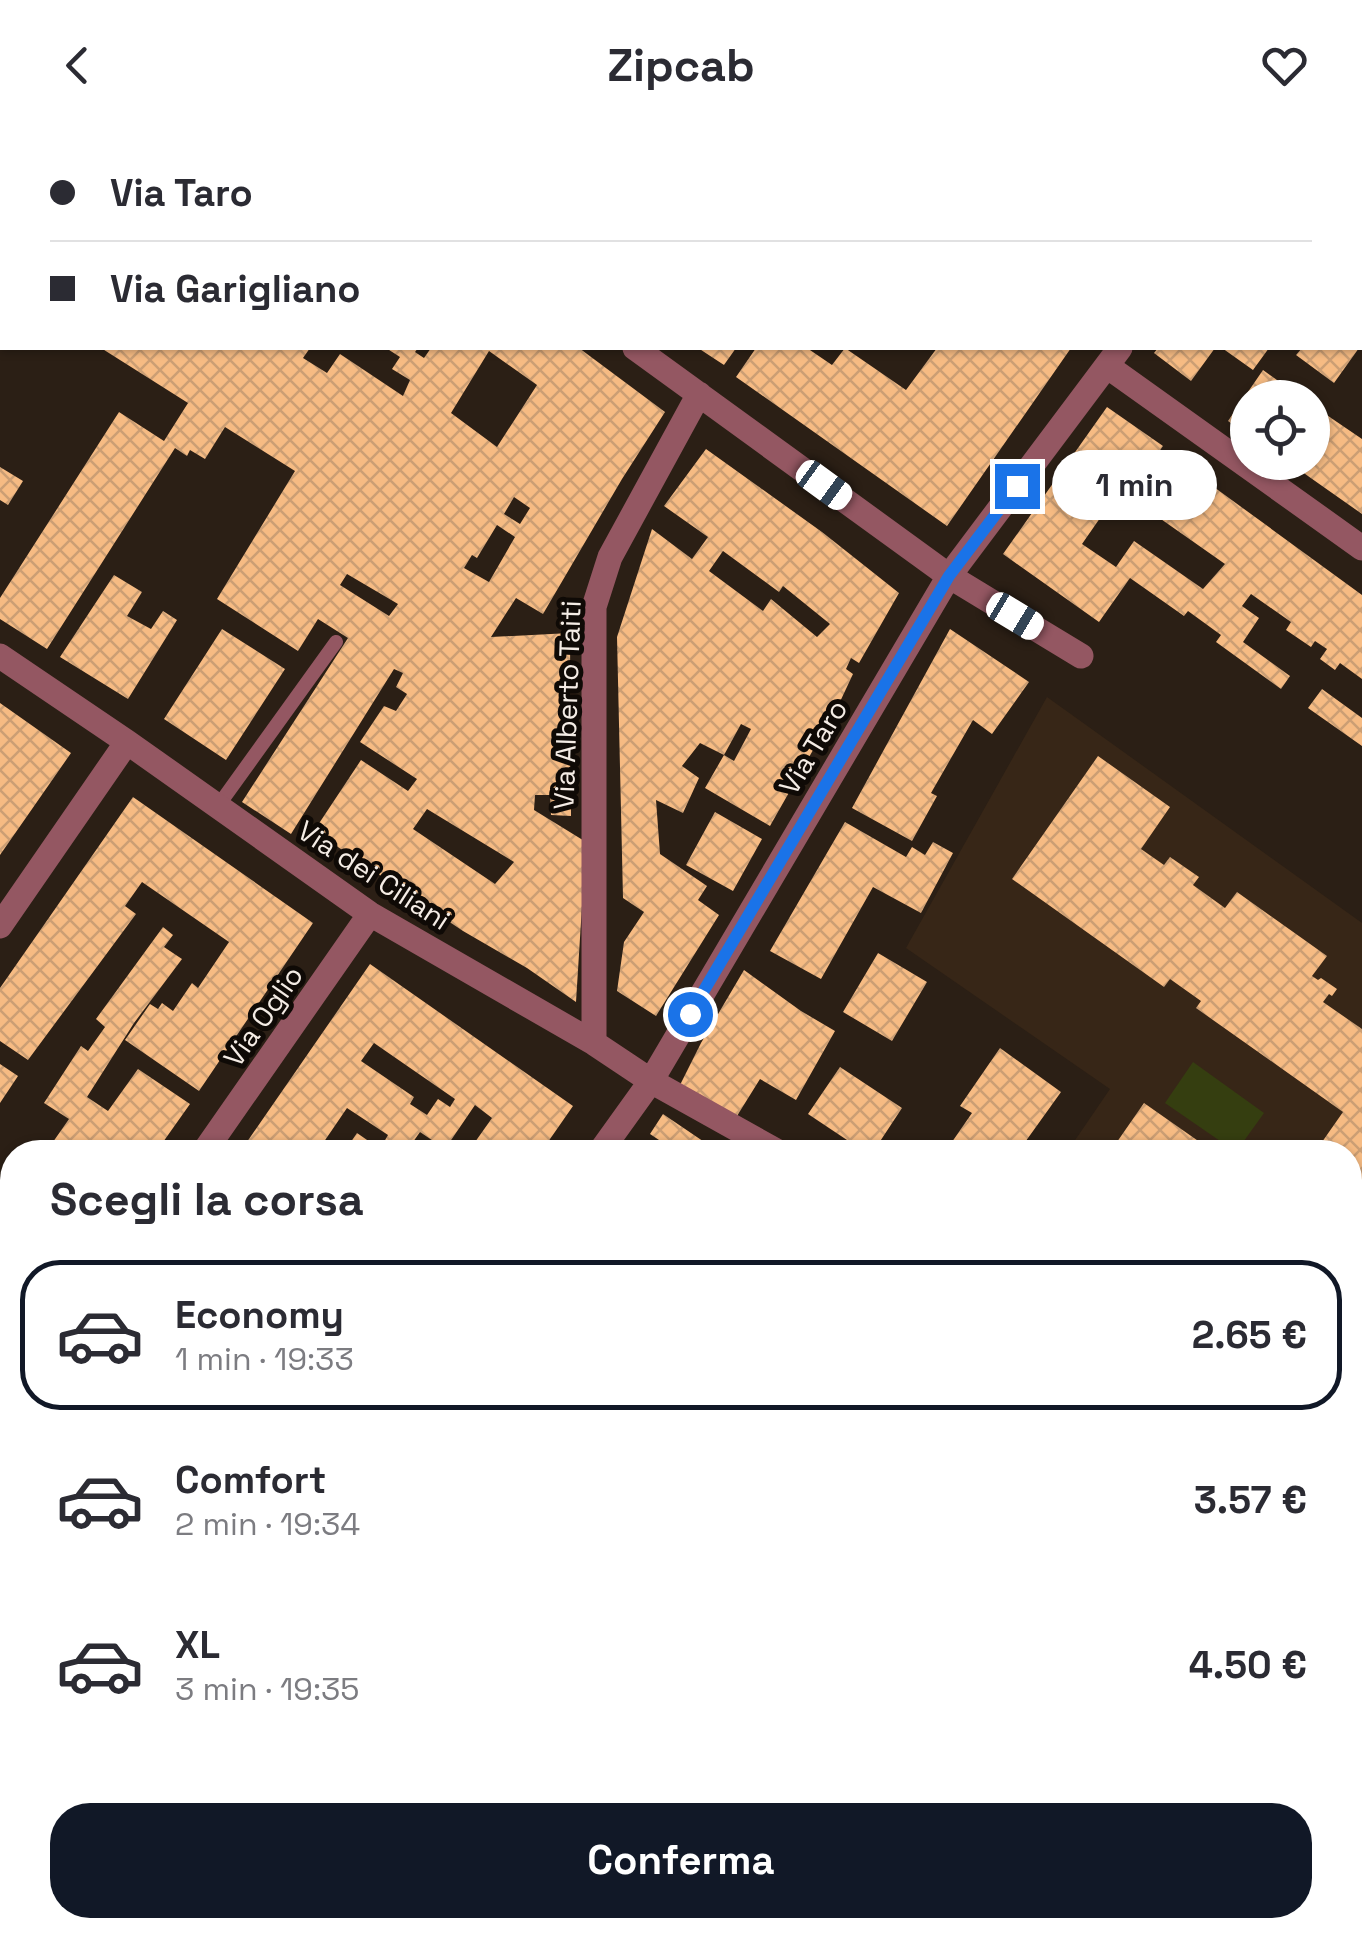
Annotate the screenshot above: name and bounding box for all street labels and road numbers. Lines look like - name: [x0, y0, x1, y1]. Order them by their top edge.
- street label: Via Alberto Taiti: [545, 600, 589, 810]
- street label: Via Taro: [771, 693, 855, 801]
- street label: Via dei Ciliani: [291, 812, 457, 938]
- street label: Via Oglio: [215, 958, 311, 1074]

